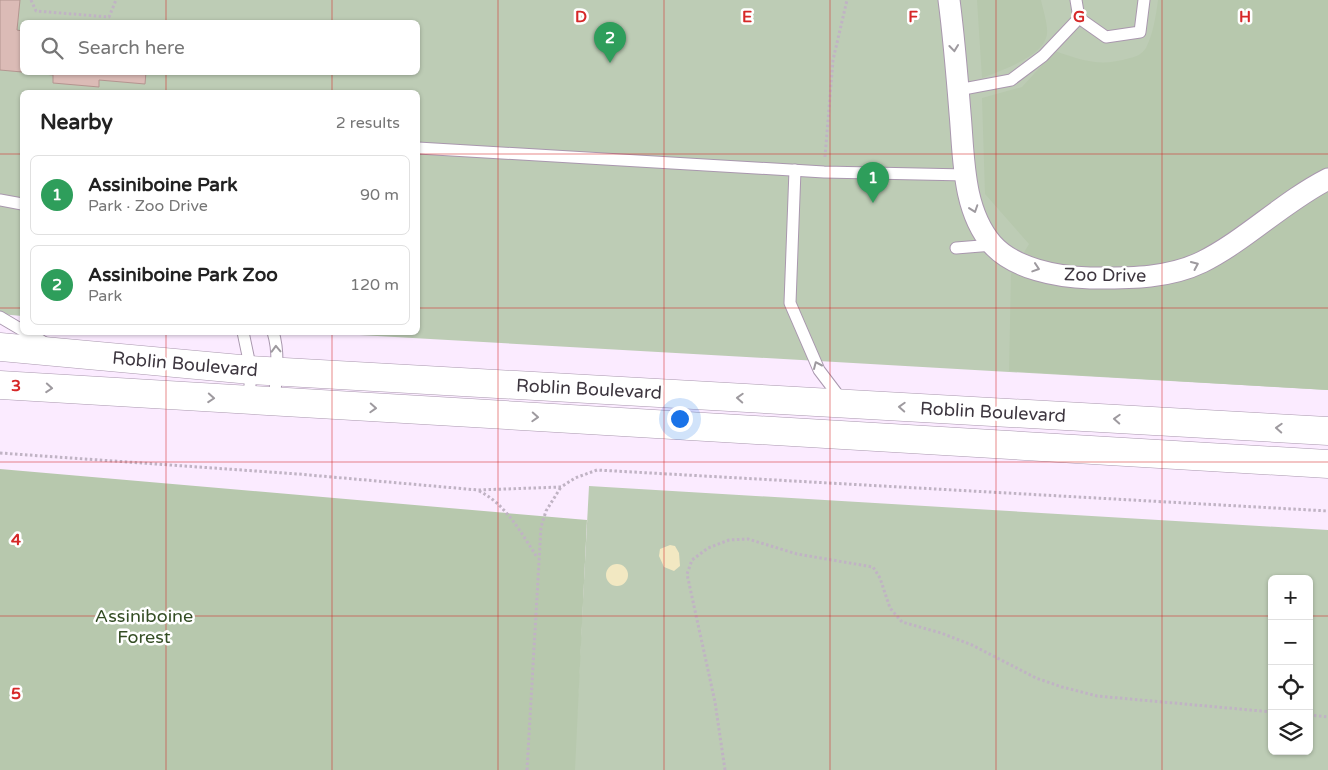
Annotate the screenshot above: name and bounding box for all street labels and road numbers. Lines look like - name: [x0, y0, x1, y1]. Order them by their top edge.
- street label: Zoo Drive: [1064, 263, 1146, 287]
- street label: Roblin Boulevard: [111, 347, 259, 381]
- street label: Roblin Boulevard: [515, 374, 663, 404]
- street label: Roblin Boulevard: [919, 397, 1067, 427]

